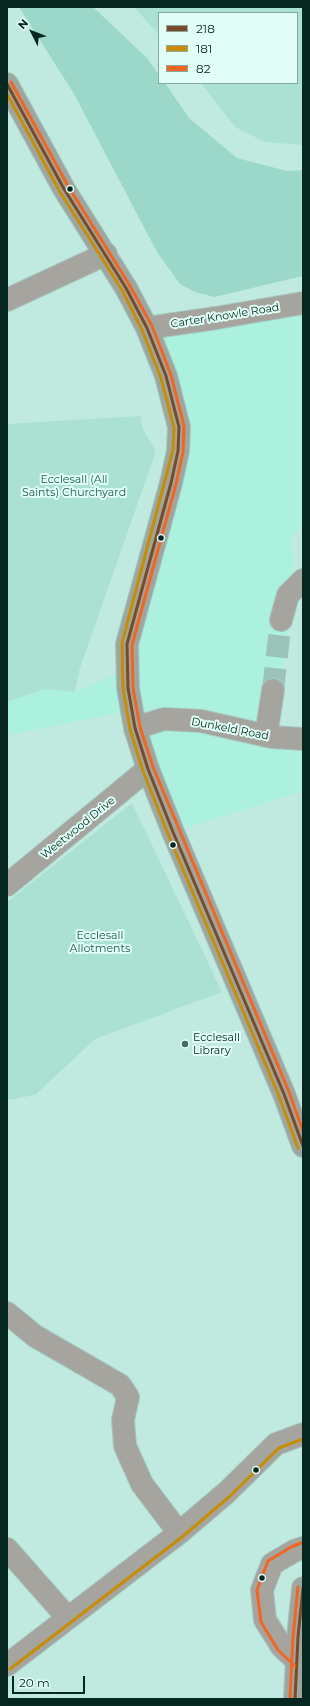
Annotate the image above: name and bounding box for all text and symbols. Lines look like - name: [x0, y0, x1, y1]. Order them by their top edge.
- north arrow: [12, 12, 52, 52]
- legend: [158, 12, 298, 84]
- text: N: [15, 16, 31, 32]
- text: 218: [196, 21, 215, 36]
- text: 181: [196, 41, 212, 56]
- text: 82: [196, 61, 210, 76]
- unlabelled marker: [65, 184, 75, 194]
- street label: Carter Knowle Road: [170, 301, 280, 331]
- park label: Ecclesall (All Saints) Churchyard: [22, 473, 126, 499]
- unlabelled marker: [156, 533, 166, 543]
- street label: Dunkeld Road: [190, 715, 270, 743]
- street label: Weetwood Drive: [38, 794, 118, 862]
- unlabelled marker: [168, 840, 178, 850]
- park label: Ecclesall Allotments: [70, 929, 130, 955]
- place label: Ecclesall Library: [193, 1031, 240, 1057]
- marker: Ecclesall Library: [180, 1039, 190, 1049]
- unlabelled marker: [251, 1465, 261, 1475]
- unlabelled marker: [257, 1573, 267, 1583]
- scale bar: [14, 1668, 87, 1694]
- text: 20 m: [19, 1675, 50, 1690]

